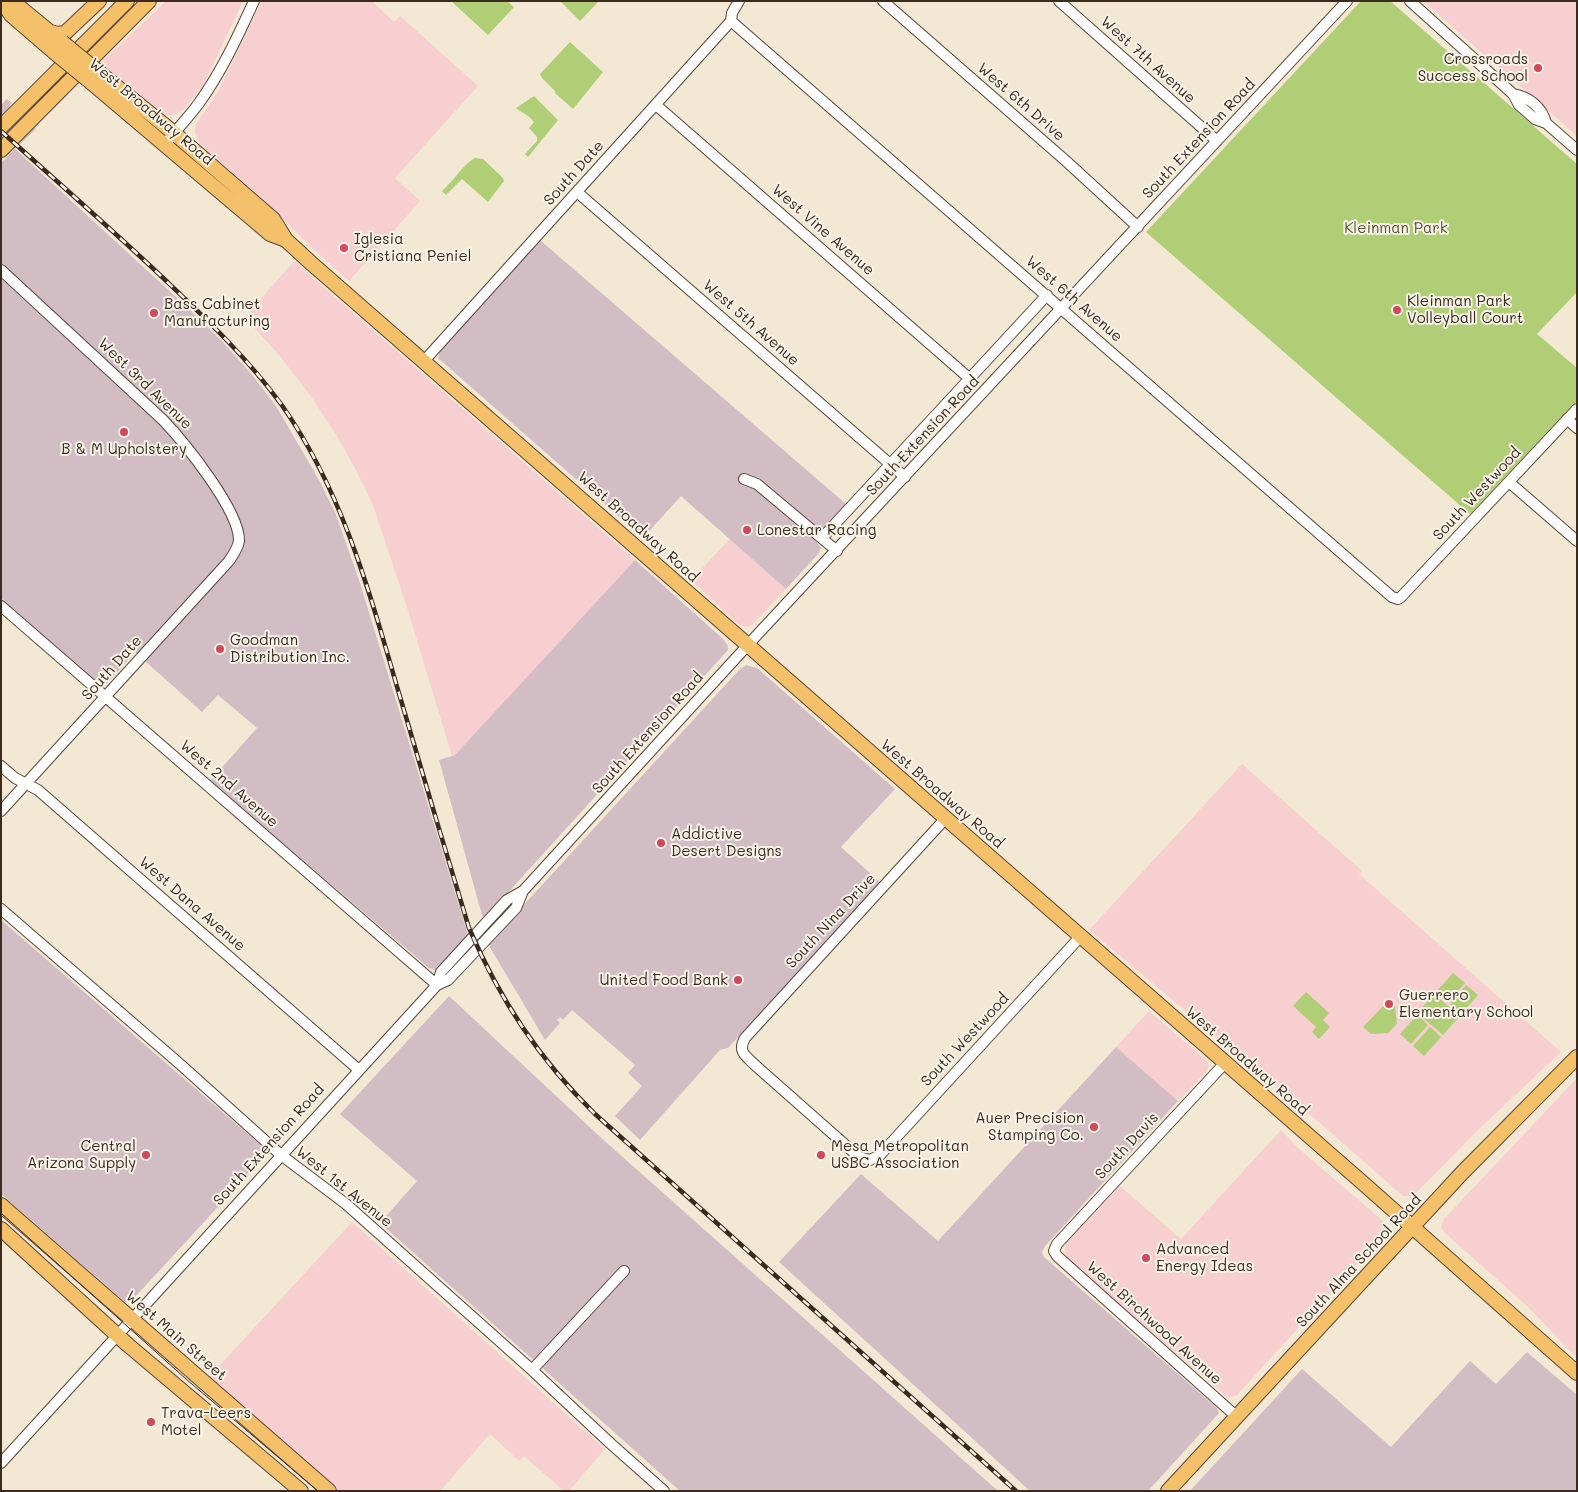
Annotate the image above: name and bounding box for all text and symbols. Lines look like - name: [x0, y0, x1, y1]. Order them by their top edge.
- street label: West 7th Avenue: [1097, 13, 1199, 107]
- place label: Crossroads Success School: [1418, 50, 1528, 85]
- street label: West Broadway Road: [85, 55, 217, 169]
- street label: West 6th Drive: [974, 59, 1068, 145]
- marker: Crossroads Success School: [1532, 62, 1544, 74]
- street label: South Extension Road: [1139, 75, 1259, 203]
- street label: South Date: [540, 137, 608, 209]
- street label: West Vine Avenue: [768, 181, 878, 279]
- park label: Kleinman Park: [1344, 219, 1448, 237]
- place label: Iglesia Cristiana Peniel: [354, 230, 472, 265]
- marker: Iglesia Cristiana Peniel: [338, 242, 350, 254]
- street label: West 6th Avenue: [1022, 252, 1126, 346]
- street label: West 5th Avenue: [699, 276, 803, 370]
- place label: Kleinman Park Volleyball Court: [1407, 292, 1523, 327]
- place label: Bass Cabinet Manufacturing: [164, 295, 270, 330]
- marker: Kleinman Park Volleyball Court: [1391, 304, 1403, 316]
- marker: Bass Cabinet Manufacturing: [148, 307, 160, 319]
- street label: West 3rd Avenue: [94, 335, 196, 433]
- street label: South Extension Road: [863, 372, 983, 500]
- marker: B & M Upholstery: [118, 426, 130, 438]
- place label: B & M Upholstery: [61, 440, 187, 458]
- street label: South Westwood: [1429, 444, 1525, 544]
- street label: West Broadway Road: [574, 468, 702, 586]
- place label: Lonestar Racing: [757, 521, 876, 539]
- marker: Lonestar Racing: [741, 524, 753, 536]
- place label: Goodman Distribution Inc.: [230, 631, 350, 666]
- street label: South Date: [78, 632, 146, 704]
- marker: Goodman Distribution Inc.: [214, 643, 226, 655]
- street label: South Extension Road: [589, 669, 707, 797]
- street label: West Broadway Road: [877, 736, 1007, 852]
- street label: West 2nd Avenue: [176, 737, 282, 831]
- place label: Addictive Desert Designs: [671, 825, 782, 860]
- marker: Addictive Desert Designs: [655, 837, 667, 849]
- street label: West Dana Avenue: [135, 853, 249, 955]
- street label: South Nina Drive: [782, 870, 880, 972]
- place label: United Food Bank: [599, 971, 728, 989]
- marker: United Food Bank: [732, 974, 744, 986]
- place label: Guerrero Elementary School: [1399, 986, 1534, 1021]
- street label: South Westwood: [917, 990, 1013, 1090]
- marker: Guerrero Elementary School: [1383, 998, 1395, 1010]
- street label: West Broadway Road: [1182, 1003, 1312, 1119]
- street label: South Extension Road: [210, 1081, 328, 1209]
- place label: Auer Precision Stamping Co.: [975, 1109, 1084, 1144]
- street label: South Davis: [1091, 1109, 1163, 1183]
- marker: Auer Precision Stamping Co.: [1088, 1121, 1100, 1133]
- place label: Central Arizona Supply: [27, 1137, 136, 1172]
- place label: Mesa Metropolitan USBC Association: [831, 1137, 969, 1172]
- street label: West 1st Avenue: [292, 1143, 396, 1231]
- marker: Central Arizona Supply: [140, 1149, 152, 1161]
- marker: Mesa Metropolitan USBC Association: [815, 1149, 827, 1161]
- street label: South Alma School Road: [1293, 1191, 1425, 1331]
- place label: Advanced Energy Ideas: [1156, 1240, 1253, 1275]
- marker: Advanced Energy Ideas: [1140, 1252, 1152, 1264]
- street label: West Birchwood Avenue: [1083, 1258, 1225, 1388]
- street label: West Main Street: [122, 1287, 230, 1385]
- place label: Trava-Leers Motel: [161, 1404, 251, 1439]
- marker: Trava-Leers Motel: [145, 1416, 157, 1428]

